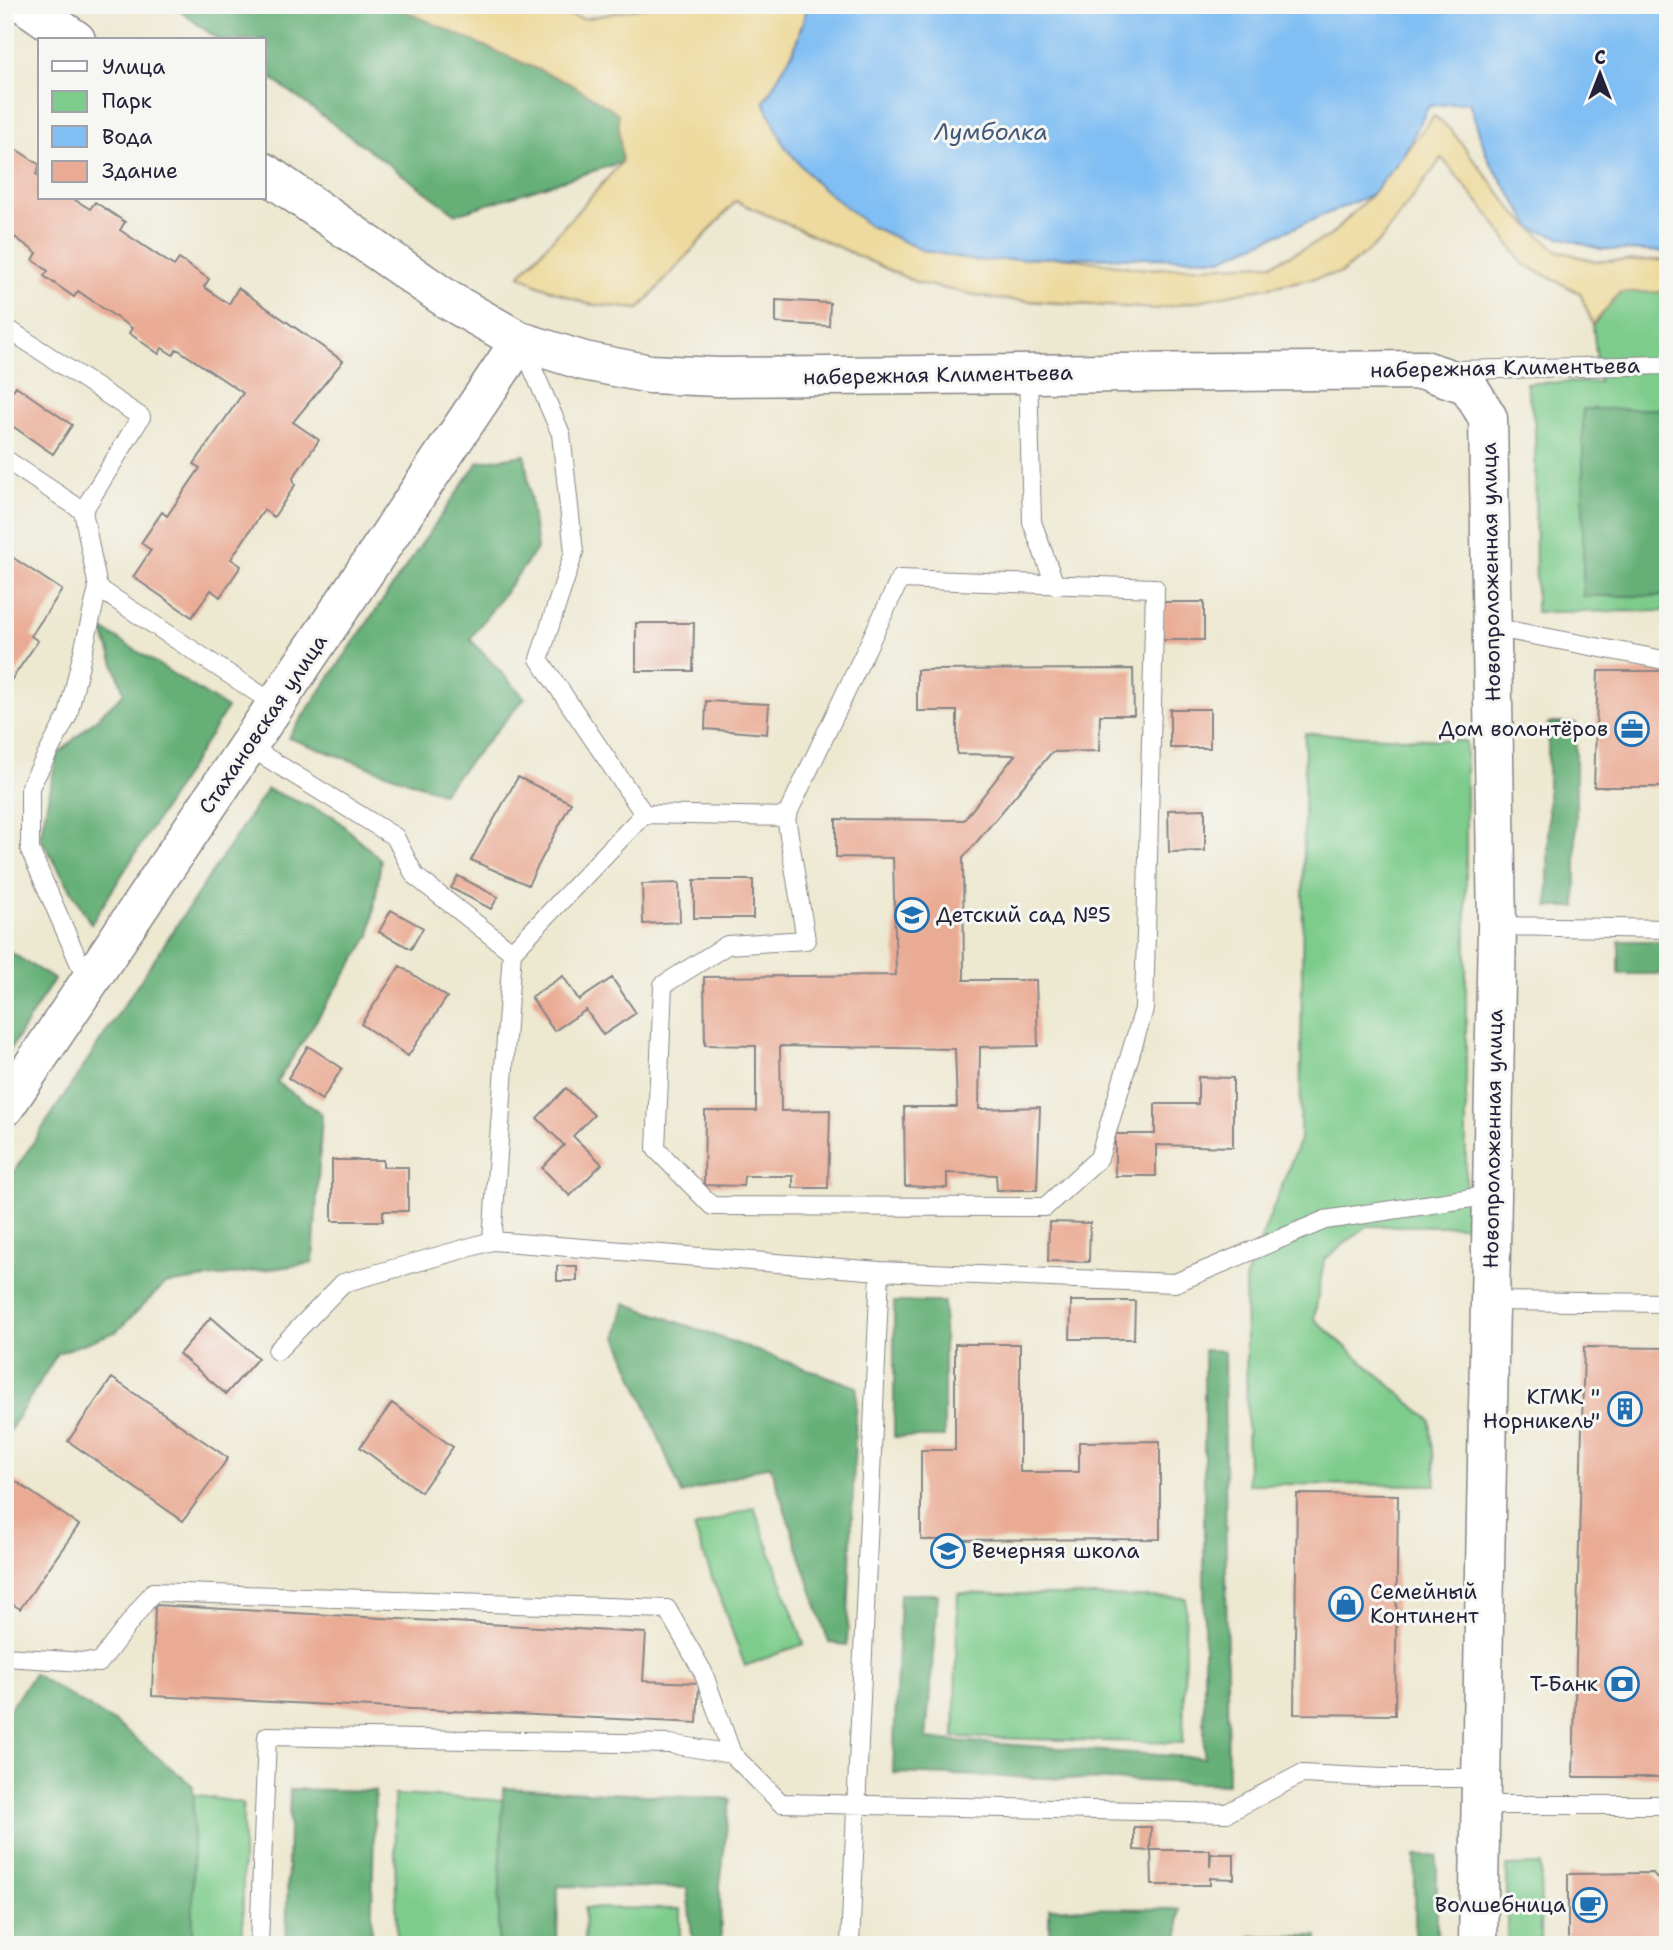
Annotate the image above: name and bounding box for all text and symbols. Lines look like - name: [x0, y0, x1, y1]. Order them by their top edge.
- legend: [38, 38, 266, 200]
- north arrow: [1564, 38, 1634, 108]
- text: С: [1594, 45, 1606, 70]
- text: Улица: [102, 53, 165, 81]
- text: Парк: [102, 87, 152, 115]
- water label: Лумболка: [933, 117, 1048, 147]
- text: Вода: [102, 123, 152, 151]
- text: Здание: [102, 157, 178, 185]
- street label: набережная Климентьева: [1370, 352, 1640, 384]
- street label: набережная Климентьева: [803, 359, 1073, 391]
- street label: Новопроложенная улица: [1475, 442, 1507, 702]
- street label: Стахановская улица: [192, 629, 334, 819]
- office icon: Дом волонтёров: [1613, 710, 1651, 748]
- place label: Дом волонтёров: [1439, 715, 1608, 743]
- school or university icon: Детский сад №5: [893, 896, 931, 934]
- place label: Детский сад №5: [936, 901, 1111, 929]
- street label: Новопроложенная улица: [1477, 1009, 1509, 1269]
- place label: КГМК " Норникель": [1483, 1383, 1600, 1435]
- building icon: КГМК " Норникель": [1606, 1390, 1644, 1428]
- school or university icon: Вечерняя школа: [929, 1532, 967, 1570]
- place label: Вечерняя школа: [972, 1537, 1139, 1565]
- place label: Семейный Континент: [1370, 1578, 1479, 1630]
- shop icon: Семейный Континент: [1327, 1585, 1365, 1623]
- bank icon: Т-Банк: [1603, 1665, 1641, 1703]
- place label: Т-Банк: [1530, 1670, 1598, 1698]
- cafe icon: Волшебница: [1571, 1886, 1609, 1924]
- place label: Волшебница: [1435, 1891, 1566, 1919]

